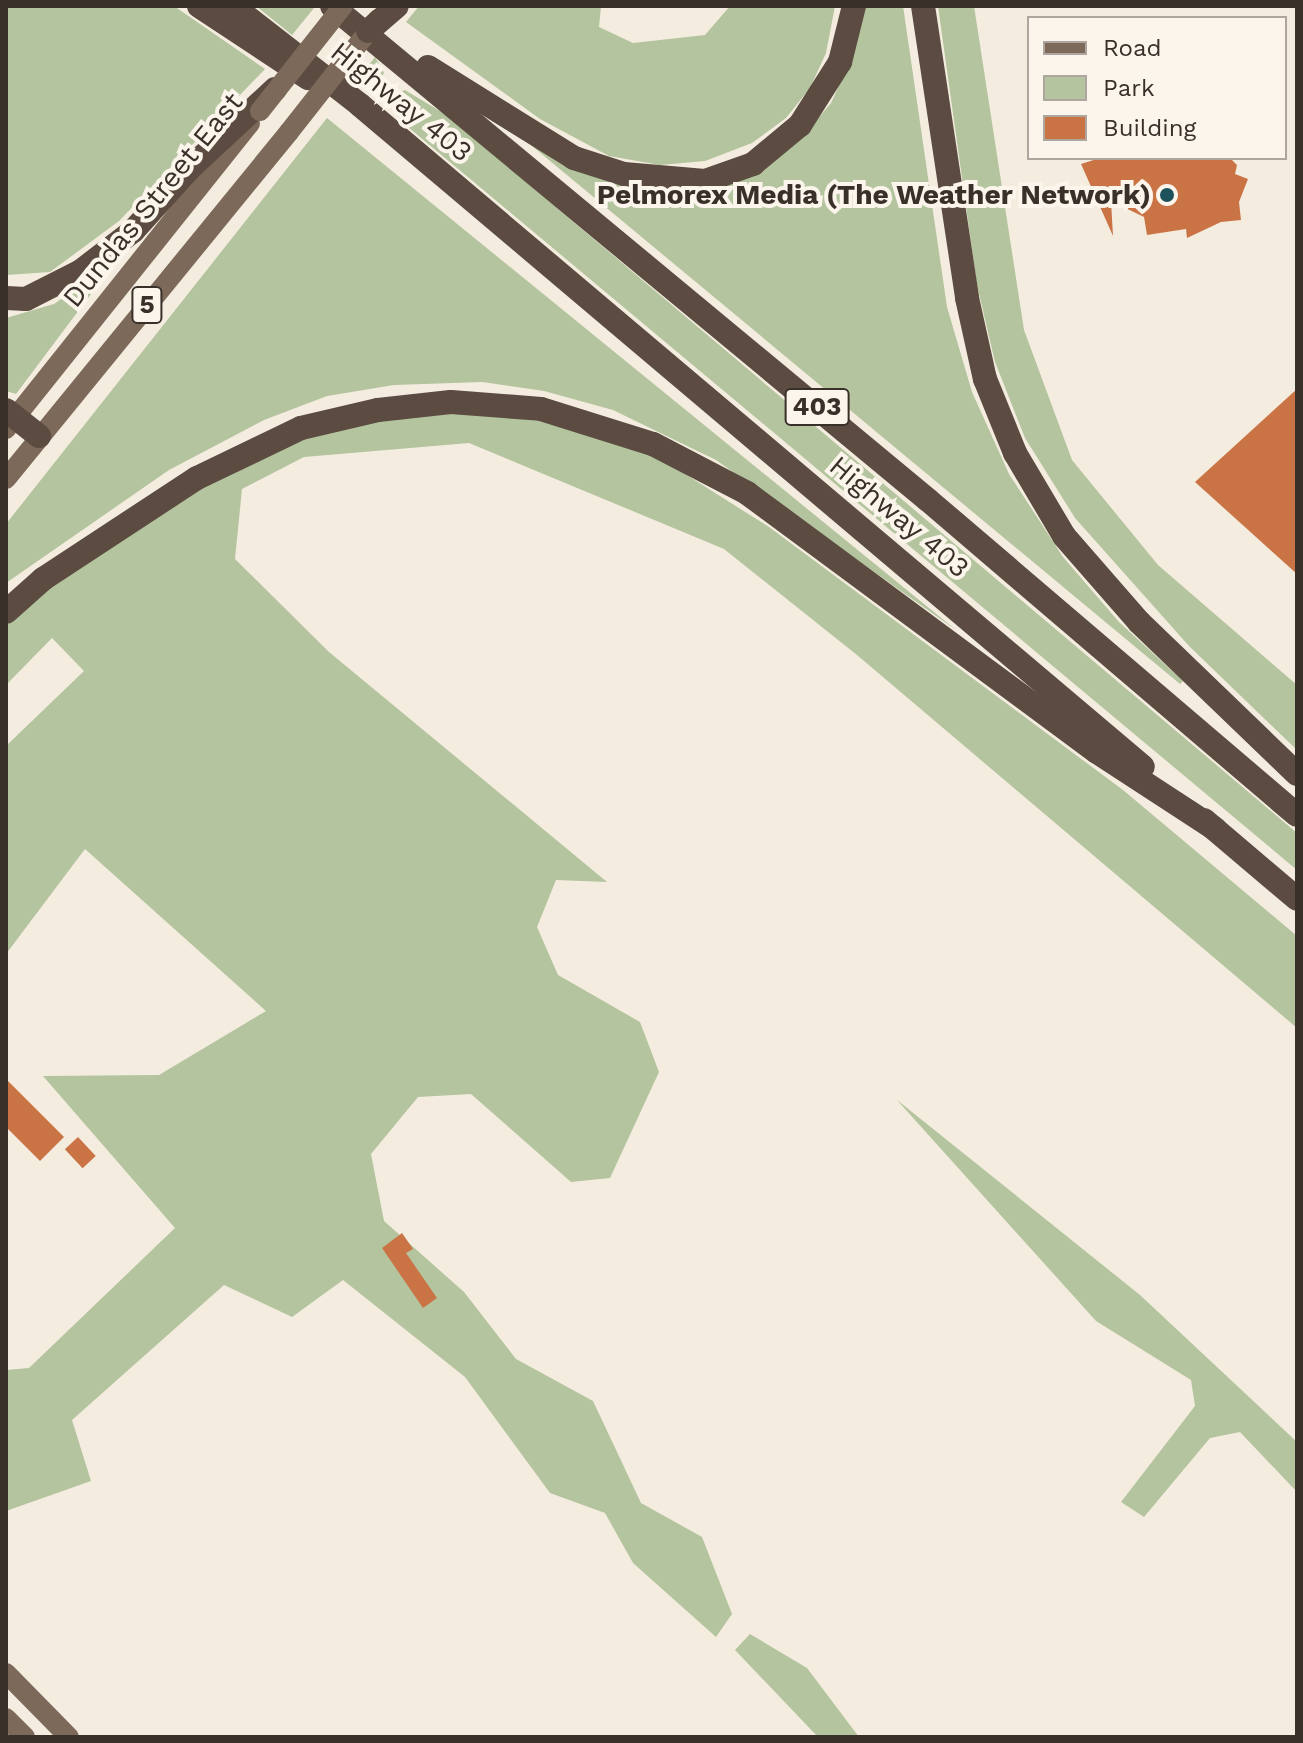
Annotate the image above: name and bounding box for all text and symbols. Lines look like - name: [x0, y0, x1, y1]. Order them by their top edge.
- legend: [1027, 16, 1287, 160]
- text: Road: [1103, 34, 1162, 62]
- street label: Highway 403: [323, 35, 479, 169]
- text: Park: [1103, 74, 1155, 102]
- street label: Dundas Street East: [56, 86, 250, 314]
- text: Building: [1103, 114, 1196, 142]
- place label: Pelmorex Media (The Weather Network): [595, 178, 1151, 212]
- marker: Pelmorex Media (The Weather Network): [1158, 186, 1176, 204]
- road number: 5: [131, 283, 163, 327]
- road number: 403: [783, 385, 851, 429]
- street label: Highway 403: [822, 449, 976, 585]

